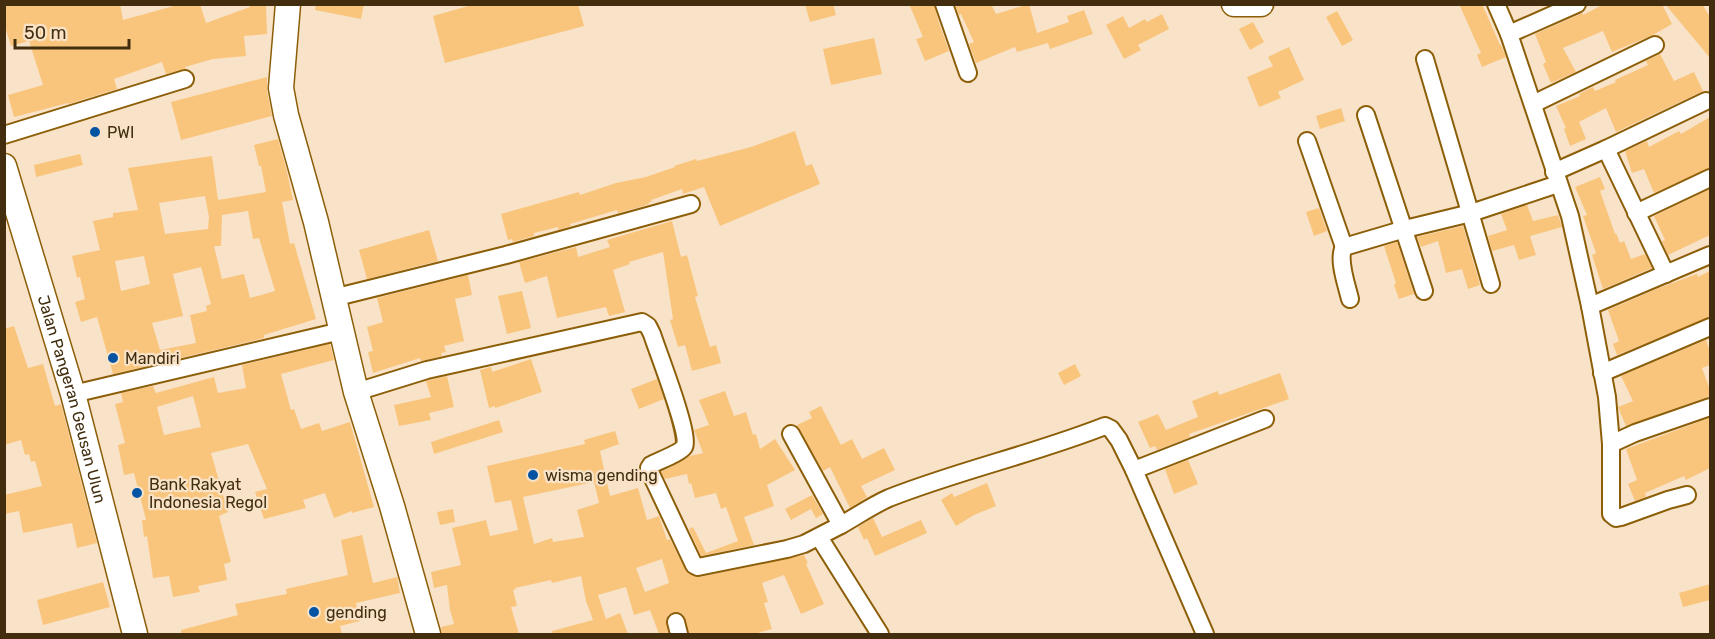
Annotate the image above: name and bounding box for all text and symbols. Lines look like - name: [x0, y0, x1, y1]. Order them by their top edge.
- scale bar: [15, 12, 129, 50]
- text: 50 m: [24, 22, 67, 44]
- place label: PWI: [107, 123, 134, 142]
- marker: PWI: [88, 125, 102, 139]
- street label: Jalan Pangeran Geusan Ulun: [34, 293, 110, 505]
- place label: Mandiri: [125, 349, 180, 368]
- marker: Mandiri: [106, 351, 120, 365]
- place label: wisma gending: [545, 466, 658, 485]
- marker: wisma gending: [526, 468, 540, 482]
- place label: Bank Rakyat Indonesia Regol: [149, 475, 267, 512]
- marker: Bank Rakyat Indonesia Regol: [130, 486, 144, 500]
- place label: gending: [326, 603, 387, 622]
- marker: gending: [307, 605, 321, 619]

